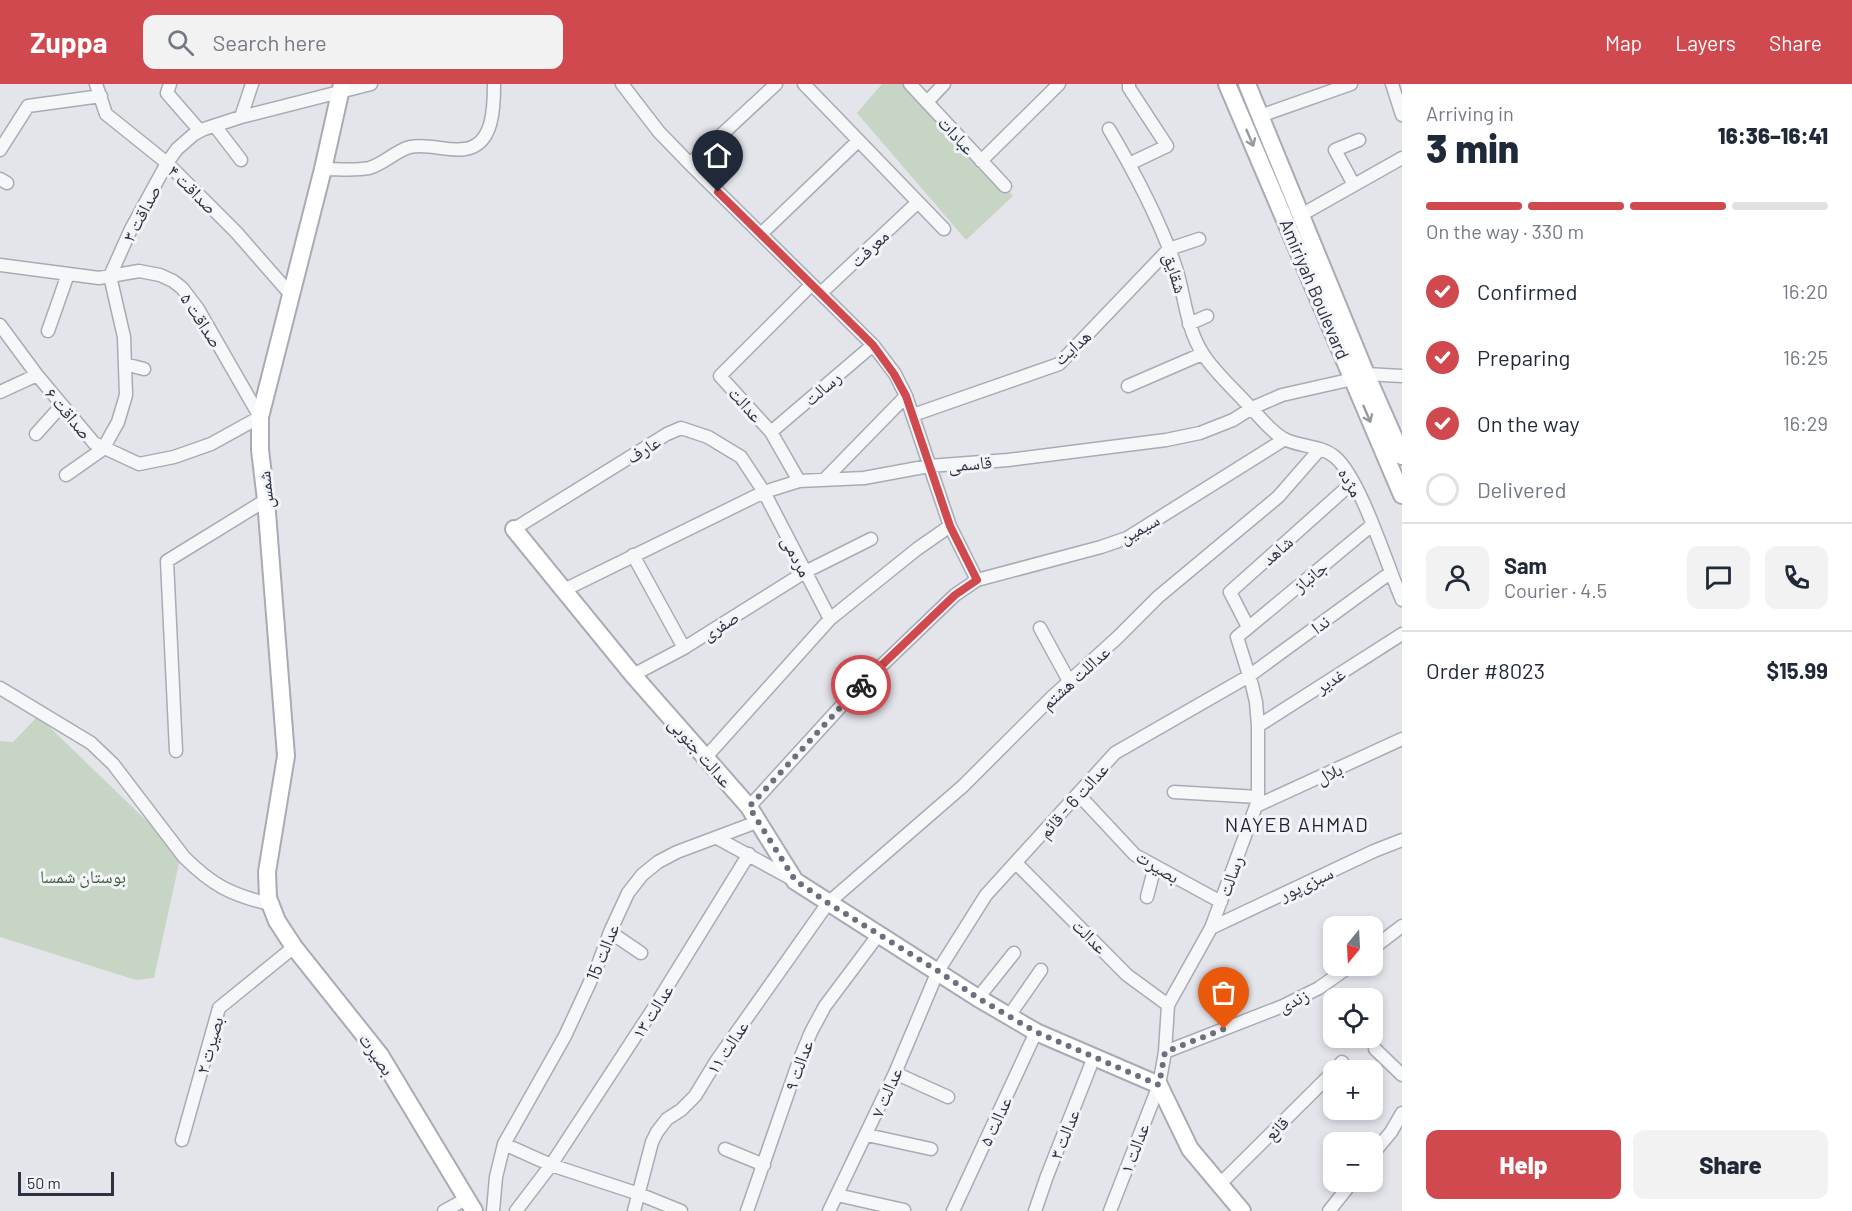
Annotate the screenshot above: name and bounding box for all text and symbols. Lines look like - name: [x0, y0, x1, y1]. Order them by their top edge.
- search box: [143, 15, 563, 69]
- text: Zuppa: [30, 25, 107, 59]
- icon: search: [164, 26, 197, 59]
- text: Search here: [212, 29, 327, 55]
- text: Map: [1605, 30, 1642, 55]
- text: Layers: [1675, 30, 1736, 55]
- text: Share: [1769, 30, 1822, 55]
- text: Arriving in: [1426, 101, 1514, 125]
- street label: عبادات: [933, 111, 980, 159]
- text: 16:36–16:41: [1718, 122, 1828, 148]
- text: 3 min: [1426, 124, 1519, 171]
- one-way arrow: [1245, 128, 1256, 146]
- pin: [692, 130, 743, 192]
- icon: home: [701, 139, 734, 172]
- street label: صداقت ۴: [164, 160, 222, 218]
- street label: صداقت ۳: [117, 181, 165, 245]
- street label: Amiriyah Boulevard: [1276, 216, 1354, 362]
- text: On the way · 330 m: [1426, 219, 1584, 243]
- street label: معرفت: [845, 225, 893, 271]
- street label: شقایق: [1159, 250, 1193, 296]
- icon: check: [1426, 275, 1459, 308]
- text: Confirmed: [1477, 278, 1577, 304]
- text: 16:20: [1782, 279, 1828, 303]
- street label: صداقت ۵: [176, 288, 228, 352]
- street label: هدایت: [1049, 324, 1095, 370]
- icon: check: [1426, 341, 1459, 374]
- text: Preparing: [1477, 344, 1570, 370]
- text: 16:25: [1783, 345, 1828, 369]
- street label: رسالت: [799, 366, 845, 410]
- street label: عدالت: [724, 382, 768, 426]
- street label: صداقت ۶: [41, 383, 97, 443]
- one-way arrow: [1362, 404, 1373, 422]
- icon: check: [1426, 407, 1459, 440]
- text: On the way: [1477, 410, 1580, 436]
- text: 16:29: [1783, 411, 1828, 435]
- street label: عارف: [622, 430, 664, 468]
- street label: قاسمی: [947, 450, 993, 477]
- street label: مژده: [1334, 463, 1368, 501]
- street label: شمس: [252, 470, 279, 510]
- text: Delivered: [1477, 476, 1566, 502]
- street label: سیمین: [1115, 508, 1164, 549]
- street label: شاهد: [1257, 531, 1297, 569]
- street label: مردمی: [776, 532, 817, 581]
- button: person: [1426, 546, 1489, 609]
- button: chat: [1687, 546, 1750, 609]
- button: phone: [1765, 546, 1828, 609]
- text: Sam: [1504, 552, 1547, 578]
- street label: جانباز: [1288, 556, 1332, 597]
- text: Courier · 4.5: [1504, 578, 1607, 602]
- street label: صفری: [697, 605, 743, 646]
- street label: ندا: [1306, 610, 1334, 638]
- street label: عداللت هشتم: [1036, 640, 1115, 715]
- courier: [831, 655, 891, 715]
- text: Order #8023: [1426, 657, 1545, 683]
- text: $15.99: [1766, 657, 1828, 683]
- street label: غدیر: [1310, 662, 1349, 698]
- icon: bike: [845, 669, 878, 702]
- street label: عدالت جنوبی: [664, 712, 738, 793]
- street label: بلال: [1312, 757, 1346, 790]
- street label: عدالت 6 - قائم: [1033, 758, 1114, 844]
- district label: NAYEB AHMAD: [1225, 812, 1369, 836]
- street label: بصیرت: [1132, 845, 1184, 888]
- street label: رسالت: [1213, 853, 1248, 899]
- street label: سبزی‌پور: [1275, 861, 1337, 906]
- park label: بوستان شمسا: [40, 865, 126, 888]
- street label: عدالت: [1068, 914, 1112, 958]
- north arrow: [1323, 916, 1383, 976]
- map controls: [1323, 916, 1383, 1192]
- street label: عدالت 15: [581, 920, 623, 984]
- pin: [1198, 967, 1249, 1029]
- icon: bag: [1207, 976, 1240, 1009]
- street label: عدالت ۱۳: [626, 980, 678, 1042]
- street label: زندی: [1274, 983, 1312, 1018]
- button: locate: [1323, 988, 1383, 1048]
- street label: بصیرت ۲: [190, 1014, 228, 1076]
- street label: عدالت ۱۱: [701, 1016, 753, 1078]
- street label: بصیرت: [354, 1029, 399, 1080]
- street label: عدالت ۹: [779, 1037, 817, 1093]
- button: +: [1323, 1060, 1383, 1120]
- street label: عدالت ۷: [865, 1064, 907, 1120]
- street label: عدالت ۵: [974, 1093, 1016, 1149]
- street label: عدالت ۳: [1044, 1106, 1084, 1162]
- street label: قانع: [1259, 1111, 1294, 1146]
- street label: عدالت ۱: [1114, 1120, 1154, 1176]
- button: Help: [1426, 1130, 1621, 1199]
- button: Share: [1633, 1130, 1828, 1199]
- button: −: [1323, 1132, 1383, 1192]
- scale bar: [18, 1169, 114, 1196]
- text: 50 m: [27, 1173, 61, 1192]

